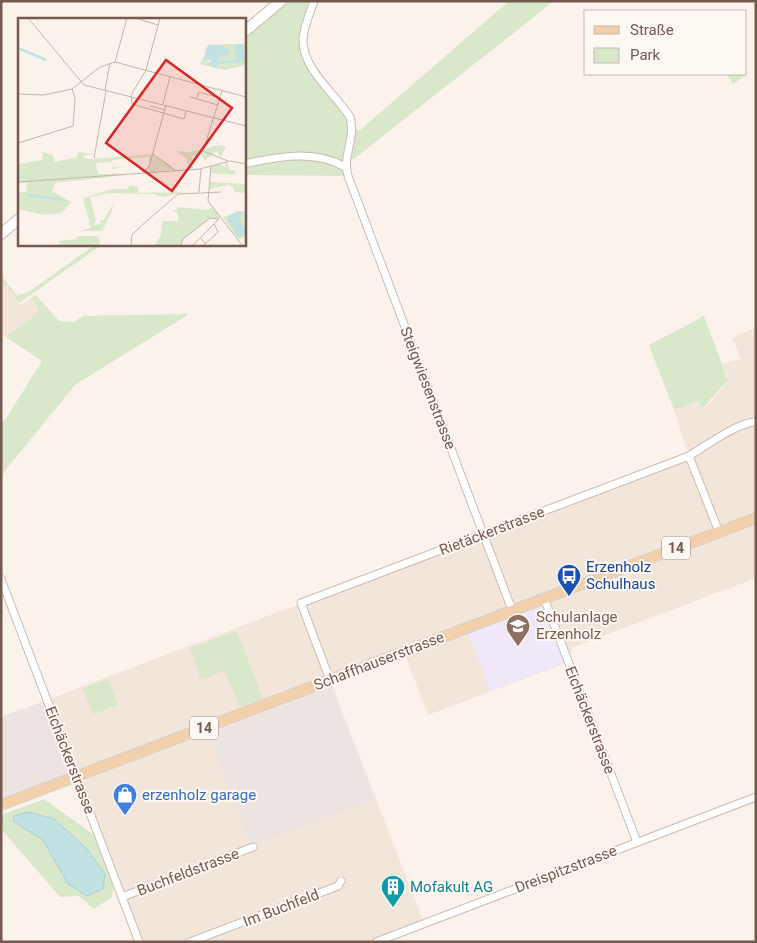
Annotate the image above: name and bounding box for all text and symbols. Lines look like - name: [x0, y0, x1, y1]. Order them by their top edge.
- legend: [584, 10, 747, 75]
- inset map: [18, 18, 245, 245]
- text: Straße: [630, 21, 674, 39]
- text: Park: [630, 46, 661, 64]
- street label: Steigwiesenstrasse: [396, 324, 460, 452]
- street label: Rietäckerstrasse: [437, 503, 547, 559]
- road number: 14: [662, 536, 690, 560]
- place label: Erzenholz Schulhaus: [586, 558, 655, 593]
- bus stop icon: Erzenholz Schulhaus: [556, 563, 582, 597]
- place label: Schulanlage Erzenholz: [536, 608, 618, 643]
- school or university icon: Schulanlage Erzenholz: [505, 613, 531, 647]
- street label: Schaffhauserstrasse: [311, 628, 447, 694]
- street label: Eichäckerstrasse: [561, 664, 619, 776]
- street label: Eichäckerstrasse: [41, 704, 99, 816]
- road number: 14: [190, 716, 218, 740]
- shop icon: erzenholz garage: [112, 782, 138, 816]
- place label: erzenholz garage: [142, 786, 256, 804]
- street label: Dreispitzstrasse: [513, 841, 619, 897]
- street label: Buchfeldstrasse: [134, 844, 242, 900]
- building icon: Mofakult AG: [380, 874, 406, 908]
- place label: Mofakult AG: [410, 878, 493, 896]
- street label: Im Buchfeld: [241, 885, 321, 931]

